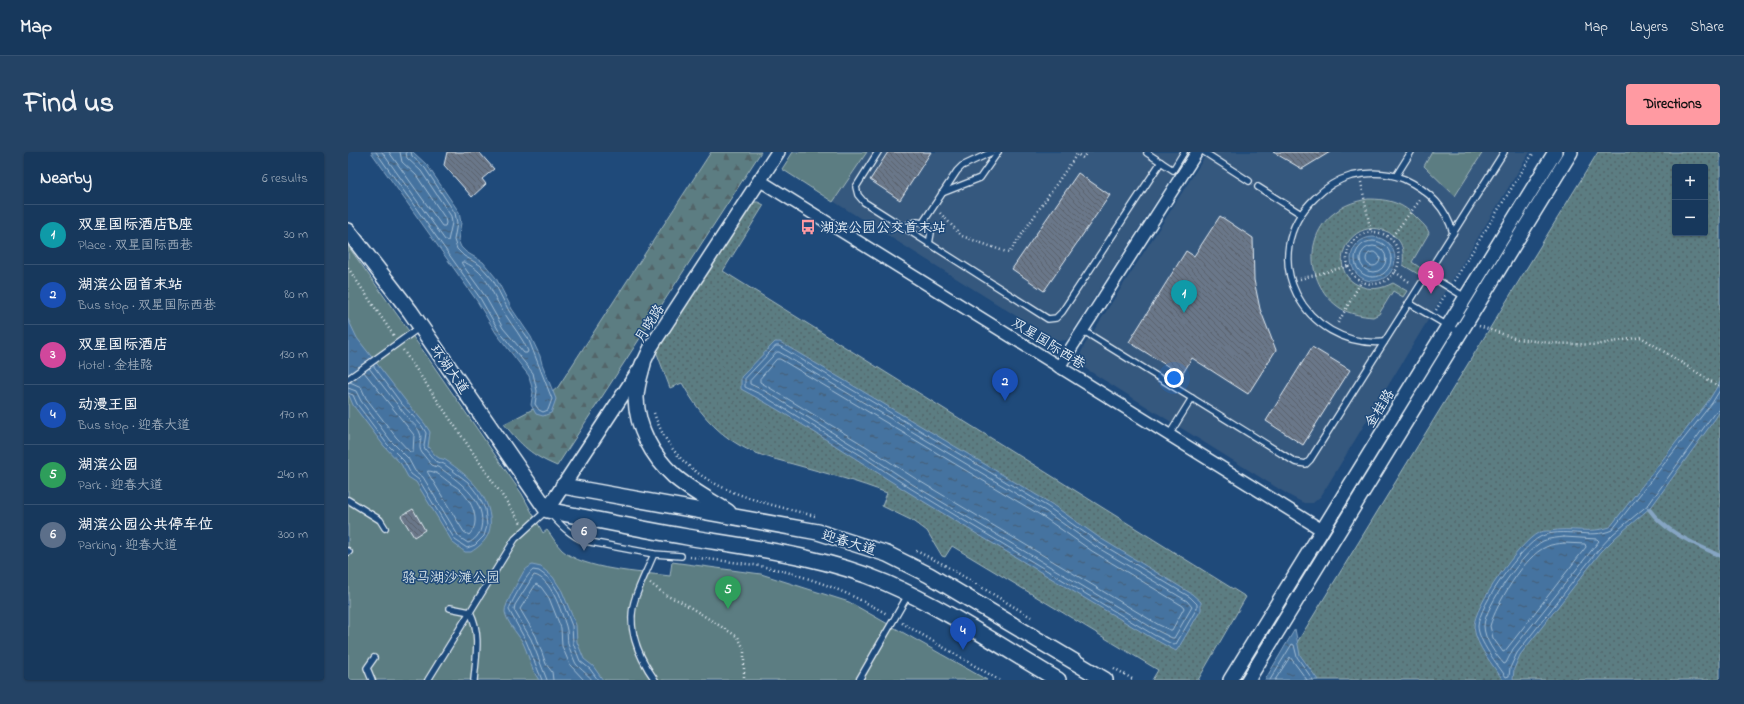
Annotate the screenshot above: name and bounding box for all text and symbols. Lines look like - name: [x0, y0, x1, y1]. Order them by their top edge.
- text: Map: [20, 14, 52, 41]
- text: Map: [1584, 17, 1608, 38]
- text: Layers: [1630, 17, 1668, 38]
- text: Share: [1690, 17, 1724, 38]
- text: Find us: [24, 84, 114, 125]
- button: Directions: [1626, 84, 1720, 125]
- map controls: [1672, 164, 1708, 236]
- button: +: [1672, 164, 1708, 200]
- text: Nearby: [40, 166, 92, 191]
- text: 6 results: [262, 169, 308, 188]
- button: −: [1672, 200, 1708, 236]
- text: 双星国际酒店B座: [78, 214, 193, 236]
- bus stop icon: 湖滨公园公交首末站: [799, 218, 817, 236]
- place label: 湖滨公园公交首末站: [820, 218, 946, 239]
- text: 1: [51, 225, 55, 244]
- text: 30 m: [284, 225, 308, 244]
- text: Place · 双星国际西巷: [78, 236, 193, 255]
- pin: 3: [1418, 261, 1444, 294]
- text: 湖滨公园首末站: [78, 274, 183, 296]
- pin: 1: [1171, 280, 1197, 313]
- text: 2: [50, 285, 56, 304]
- text: 80 m: [284, 285, 308, 304]
- text: Bus stop · 双星国际西巷: [78, 296, 216, 315]
- street label: 月晓路: [630, 300, 670, 347]
- street label: 双星国际西巷: [1007, 313, 1090, 376]
- text: 双星国际酒店: [78, 334, 168, 356]
- street label: 环湖大道: [424, 341, 473, 399]
- text: 3: [50, 345, 56, 364]
- text: 130 m: [280, 345, 308, 364]
- text: Hotel · 金桂路: [78, 356, 153, 375]
- pin: 2: [992, 368, 1018, 401]
- your location: [1164, 368, 1184, 388]
- street label: 金桂路: [1360, 385, 1400, 432]
- text: 动漫王国: [78, 394, 138, 416]
- text: 4: [50, 405, 56, 424]
- text: 170 m: [280, 405, 308, 424]
- text: Bus stop · 迎春大道: [78, 416, 190, 435]
- text: 湖滨公园: [78, 454, 138, 476]
- text: 5: [49, 465, 57, 484]
- text: 240 m: [277, 465, 308, 484]
- text: Park · 迎春大道: [78, 476, 163, 495]
- text: 湖滨公园公共停车位: [78, 514, 213, 536]
- pin: 6: [571, 518, 597, 551]
- text: 6: [50, 525, 56, 544]
- text: 300 m: [278, 525, 308, 544]
- street label: 迎春大道: [819, 525, 878, 562]
- text: Parking · 迎春大道: [78, 536, 177, 555]
- park label: 骆马湖沙滩公园: [402, 568, 500, 589]
- pin: 5: [715, 576, 741, 609]
- pin: 4: [950, 617, 976, 650]

